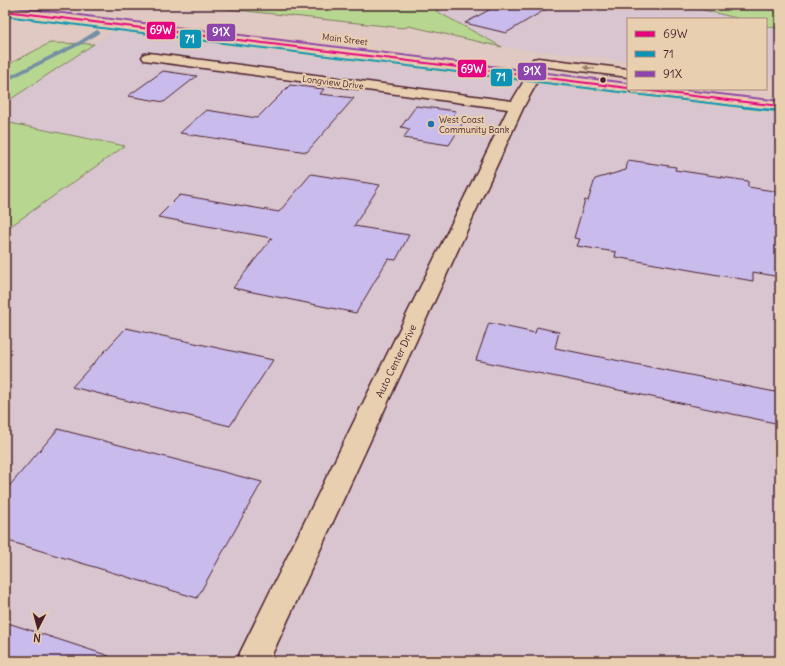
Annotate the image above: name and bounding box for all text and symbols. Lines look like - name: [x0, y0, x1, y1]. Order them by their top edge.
- legend: [627, 18, 767, 90]
- line badge: 69W: [146, 21, 176, 40]
- text: 69W: [150, 23, 172, 37]
- line badge: 91X: [206, 23, 236, 42]
- text: 91X: [212, 25, 230, 39]
- text: 69W: [663, 26, 688, 41]
- line badge: 71: [179, 29, 202, 49]
- street label: Main Street: [322, 31, 368, 47]
- text: 71: [185, 32, 195, 46]
- text: 71: [663, 46, 674, 61]
- line badge: 69W: [457, 59, 487, 78]
- text: 69W: [461, 62, 483, 76]
- line badge: 91X: [517, 62, 547, 81]
- text: 91X: [523, 64, 541, 78]
- one-way arrow: [583, 65, 595, 71]
- text: 91X: [663, 66, 683, 81]
- line badge: 71: [490, 68, 513, 87]
- text: 71: [496, 70, 506, 84]
- street label: Longview Drive: [302, 73, 364, 91]
- unlabelled marker: [598, 75, 608, 85]
- place label: West Coast Community Bank: [439, 114, 510, 135]
- marker: West Coast Community Bank: [426, 119, 436, 129]
- street label: Auto Center Drive: [373, 322, 419, 400]
- north arrow: [18, 608, 58, 648]
- text: N: [32, 631, 41, 645]

